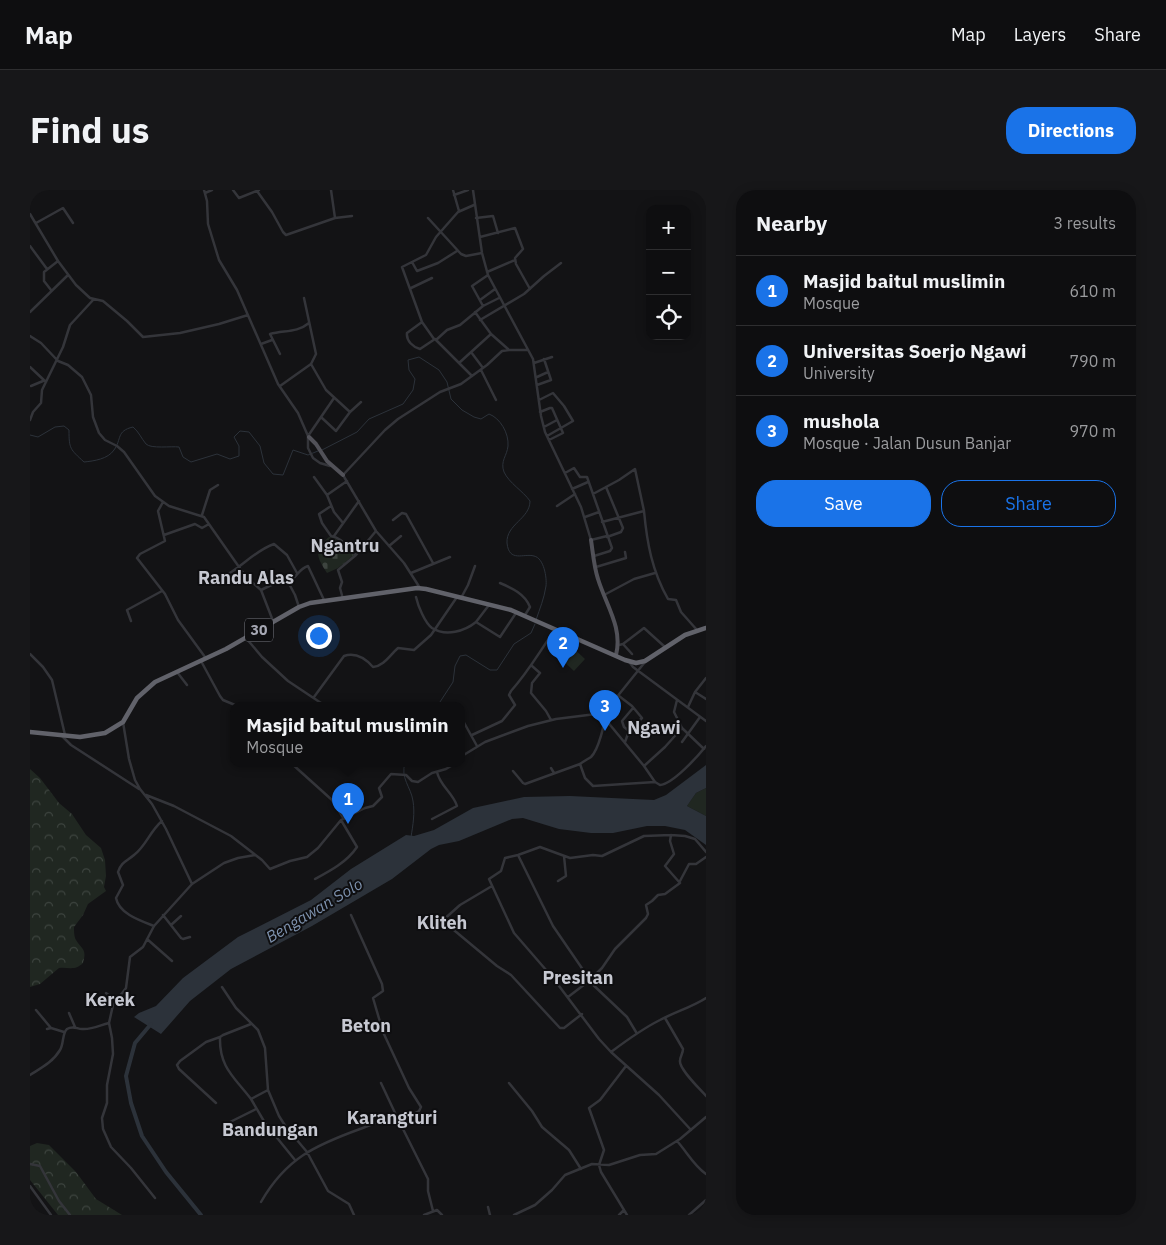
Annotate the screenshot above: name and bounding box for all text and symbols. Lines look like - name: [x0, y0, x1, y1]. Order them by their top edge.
- text: Map: [25, 19, 73, 51]
- text: Map: [951, 23, 986, 46]
- text: Layers: [1014, 23, 1066, 46]
- text: Share: [1094, 23, 1141, 46]
- text: Find us: [30, 107, 149, 153]
- button: Directions: [1006, 107, 1136, 154]
- map controls: [646, 205, 691, 340]
- button: +: [646, 205, 691, 250]
- text: Nearby: [756, 209, 827, 237]
- text: 3 results: [1053, 213, 1116, 233]
- button: −: [646, 250, 691, 295]
- text: Masjid baitul muslimin: [803, 269, 1005, 293]
- text: 1: [767, 281, 777, 301]
- text: 610 m: [1069, 281, 1116, 301]
- text: Mosque: [803, 293, 860, 313]
- button: locate: [646, 295, 691, 340]
- text: Universitas Soerjo Ngawi: [803, 339, 1026, 363]
- text: 2: [767, 351, 777, 371]
- text: 790 m: [1069, 351, 1116, 371]
- text: University: [803, 363, 875, 383]
- text: mushola: [803, 409, 880, 433]
- text: 3: [767, 421, 777, 441]
- text: 970 m: [1069, 421, 1116, 441]
- text: Mosque · Jalan Dusun Banjar: [803, 433, 1011, 453]
- button: Save: [756, 480, 931, 527]
- button: Share: [941, 480, 1116, 527]
- district label: Ngantru: [311, 534, 379, 557]
- district label: Randu Alas: [198, 566, 294, 589]
- road number: 30: [245, 618, 273, 642]
- your location: [306, 623, 332, 649]
- pin: 2: [547, 627, 579, 668]
- pin: 3: [589, 690, 621, 731]
- popup: [230, 702, 465, 767]
- text: Masjid baitul muslimin: [246, 713, 449, 737]
- district label: Ngawi: [627, 716, 681, 739]
- text: Mosque: [246, 737, 303, 757]
- pin: 1: [332, 783, 364, 824]
- water label: Bengawan Solo: [262, 873, 366, 947]
- district label: Kliteh: [417, 911, 467, 934]
- district label: Presitan: [542, 966, 614, 989]
- district label: Kerek: [85, 988, 136, 1011]
- district label: Beton: [341, 1014, 391, 1037]
- district label: Karangturi: [347, 1106, 437, 1129]
- district label: Bandungan: [222, 1118, 318, 1141]

